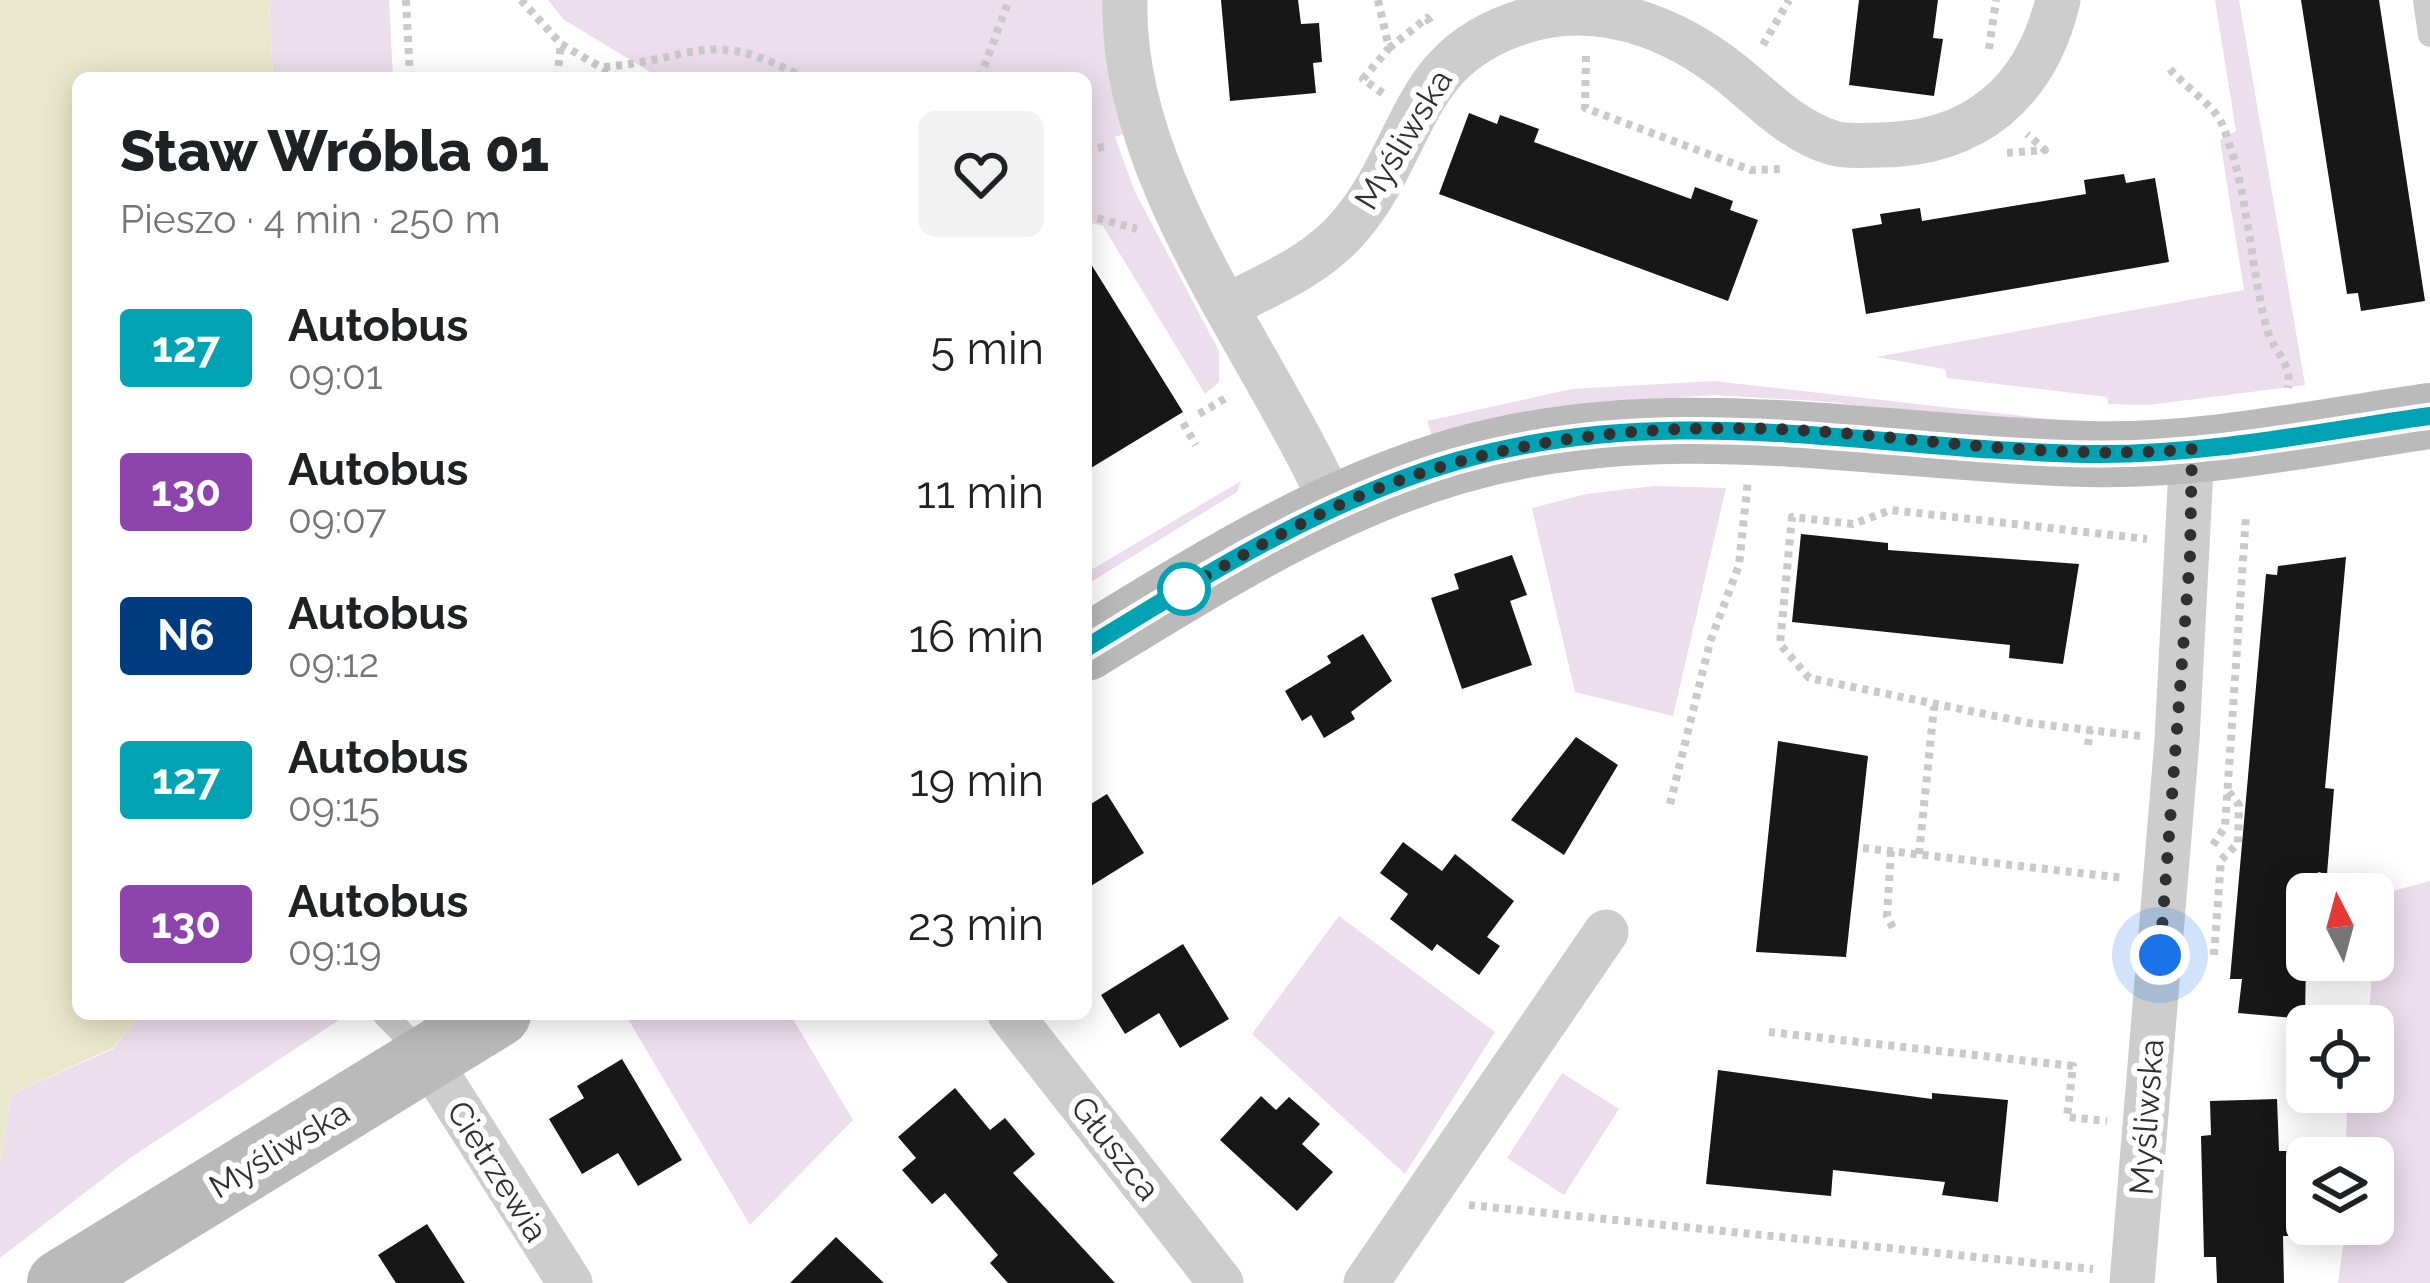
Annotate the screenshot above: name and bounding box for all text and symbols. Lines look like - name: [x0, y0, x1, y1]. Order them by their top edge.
- street label: Myśliwska: [1346, 62, 1460, 216]
- button: heart: [918, 111, 1044, 237]
- text: Staw Wróbla 01: [120, 117, 549, 184]
- text: Pieszo · 4 min · 250 m: [120, 196, 501, 242]
- text: Autobus: [288, 299, 468, 352]
- text: 5 min: [931, 322, 1044, 375]
- text: 127: [152, 323, 220, 372]
- text: 09:01: [288, 352, 383, 398]
- text: Autobus: [288, 443, 468, 496]
- text: 11 min: [917, 466, 1044, 519]
- text: 130: [151, 467, 221, 516]
- text: 09:07: [288, 496, 387, 542]
- unlabelled marker: [1159, 564, 1209, 614]
- text: Autobus: [288, 587, 468, 640]
- text: 16 min: [909, 610, 1044, 663]
- text: N6: [157, 611, 215, 660]
- text: 09:12: [288, 640, 379, 686]
- text: Autobus: [288, 731, 468, 784]
- text: 19 min: [909, 754, 1044, 807]
- text: 127: [152, 755, 220, 804]
- text: 09:15: [288, 784, 380, 830]
- north arrow: [2286, 873, 2394, 981]
- map controls: [2286, 873, 2394, 1245]
- text: Autobus: [288, 875, 468, 928]
- text: 23 min: [908, 898, 1044, 951]
- text: 130: [151, 899, 221, 948]
- your location: [2130, 925, 2190, 985]
- text: 09:19: [288, 928, 382, 974]
- button: locate: [2286, 1005, 2394, 1113]
- street label: Myśliwska: [2122, 1038, 2171, 1196]
- street label: Głuszca: [1063, 1089, 1168, 1208]
- street label: Myśliwska: [202, 1092, 356, 1206]
- street label: Cietrzewia: [439, 1094, 556, 1249]
- button: layers: [2286, 1137, 2394, 1245]

